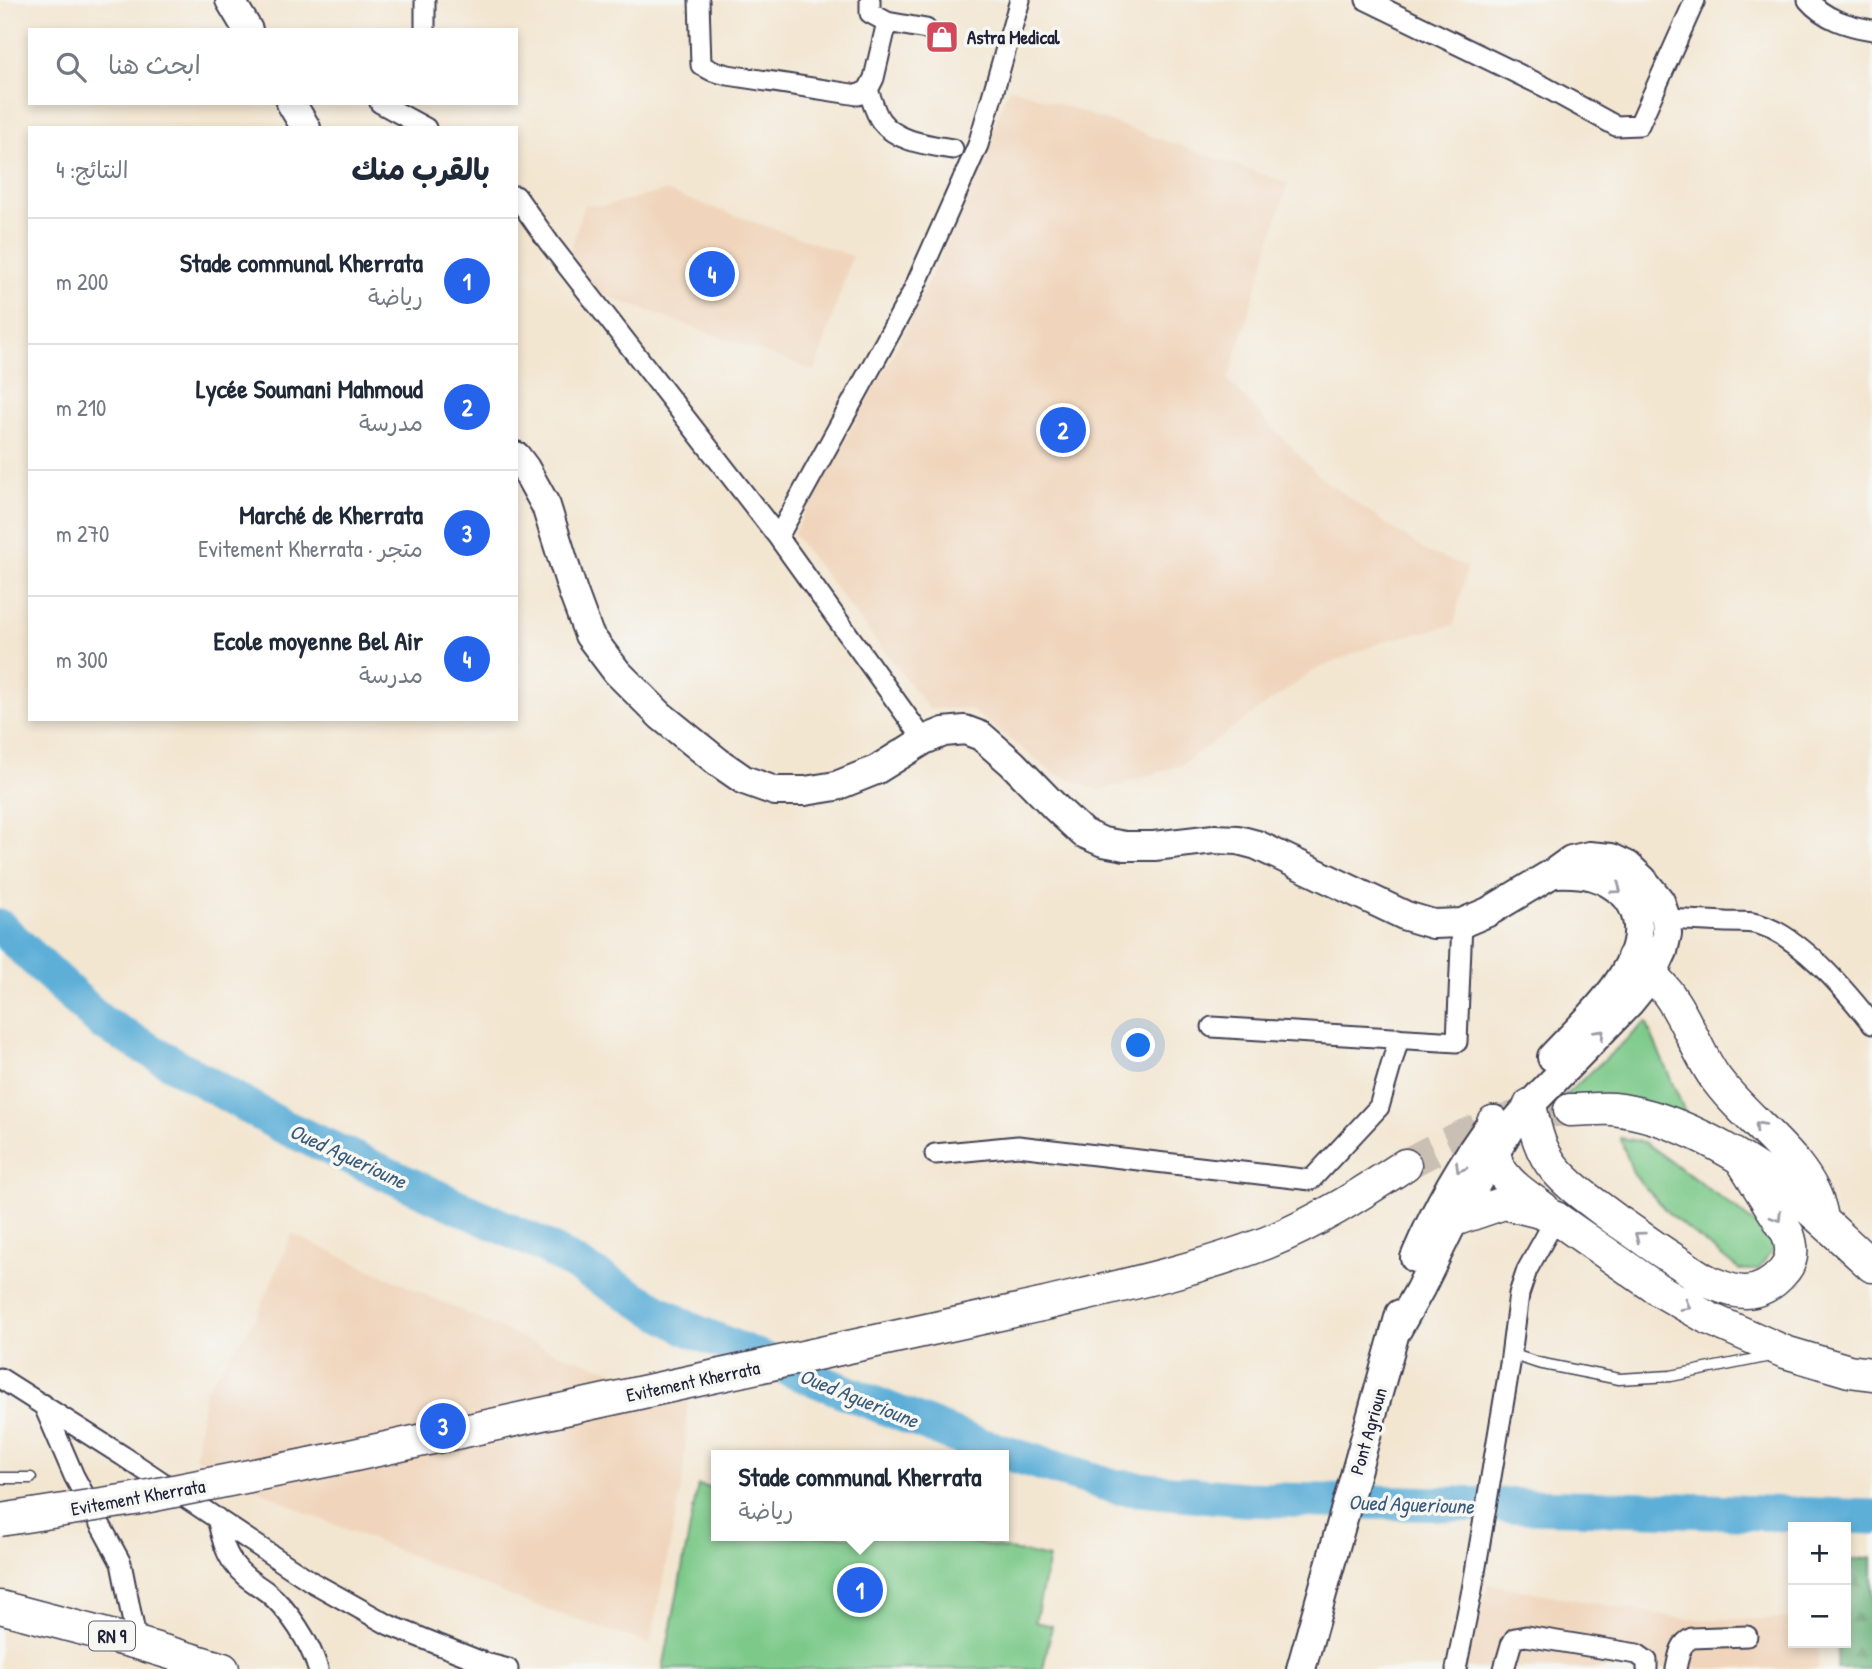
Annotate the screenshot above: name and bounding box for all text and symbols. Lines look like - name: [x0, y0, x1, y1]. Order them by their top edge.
- shop icon: Astra Medical: [923, 18, 961, 56]
- place label: Astra Medical: [967, 24, 1061, 50]
- search box: [28, 28, 518, 105]
- text: ابحث هنا: [108, 47, 201, 82]
- icon: search: [52, 48, 90, 86]
- text: بالقرب منك: [352, 149, 490, 189]
- text: النتائج: 4: [56, 154, 128, 185]
- text: Stade communal Kherrata: [180, 245, 423, 280]
- pin: 4: [689, 248, 735, 300]
- text: 200 m: [56, 266, 108, 297]
- text: 1: [463, 266, 471, 297]
- text: رياضة: [368, 281, 423, 312]
- text: Lycée Soumani Mahmoud: [196, 371, 423, 406]
- text: 210 m: [56, 392, 106, 423]
- text: 2: [462, 392, 472, 423]
- pin: 2: [1040, 404, 1086, 456]
- text: مدرسة: [359, 407, 423, 438]
- text: Marché de Kherrata: [239, 497, 423, 532]
- text: 270 m: [56, 518, 109, 549]
- text: 3: [462, 518, 472, 549]
- text: متجر · Evitement Kherrata: [198, 533, 423, 564]
- text: Ecole moyenne Bel Air: [213, 623, 423, 658]
- text: 300 m: [56, 644, 108, 675]
- text: 4: [463, 644, 471, 675]
- text: مدرسة: [359, 659, 423, 690]
- one-way arrow: [1609, 881, 1622, 894]
- your location: [1121, 1028, 1155, 1062]
- one-way arrow: [1592, 1029, 1604, 1042]
- water label: Oued Aguerioune: [285, 1116, 412, 1196]
- one-way arrow: [1754, 1121, 1767, 1134]
- one-way arrow: [1456, 1161, 1469, 1174]
- one-way arrow: [1769, 1209, 1782, 1222]
- one-way arrow: [1634, 1232, 1647, 1244]
- one-way arrow: [1678, 1297, 1691, 1310]
- street label: Evitement Kherrata: [624, 1354, 763, 1408]
- water label: Oued Aguerioune: [795, 1361, 924, 1436]
- street label: Pont Agrioun: [1343, 1384, 1393, 1478]
- pin: 3: [420, 1400, 466, 1452]
- popup: [711, 1450, 1009, 1541]
- text: Stade communal Kherrata: [739, 1459, 981, 1494]
- street label: Evitement Kherrata: [69, 1472, 208, 1522]
- water label: Oued Aguerioune: [1348, 1487, 1476, 1521]
- text: رياضة: [739, 1495, 794, 1526]
- map controls: [1788, 1522, 1851, 1648]
- button: +: [1788, 1522, 1851, 1585]
- pin: 1: [837, 1564, 883, 1616]
- button: −: [1788, 1585, 1851, 1648]
- road number: RN 9: [89, 1622, 135, 1651]

